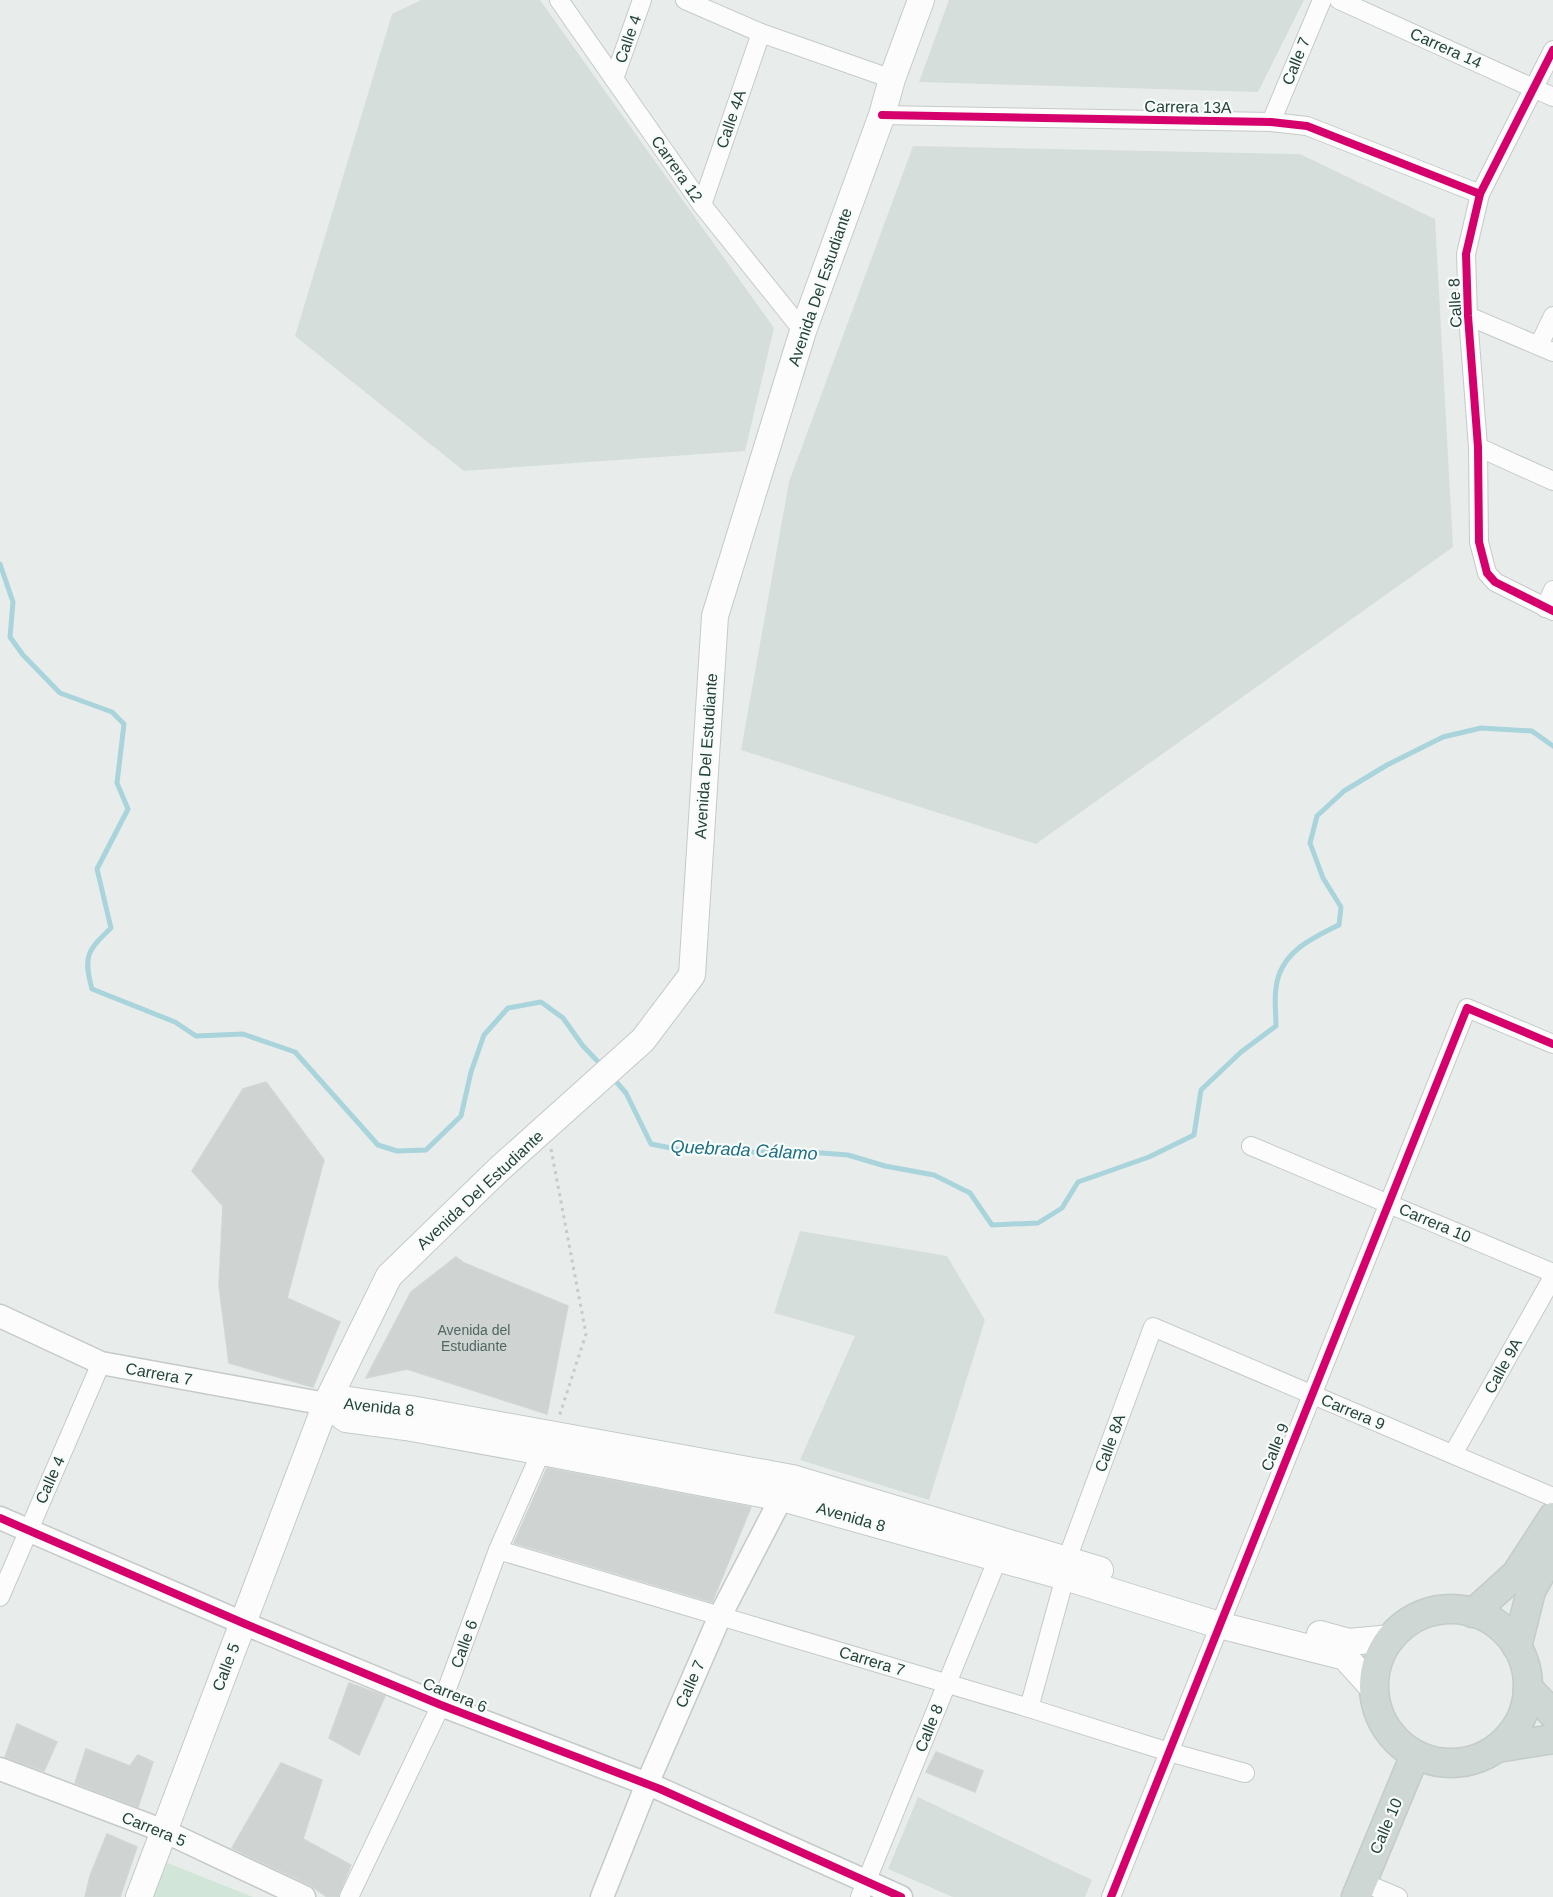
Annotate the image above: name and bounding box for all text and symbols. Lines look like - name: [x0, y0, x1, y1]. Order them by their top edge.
- street label: Calle 4: [612, 13, 644, 65]
- street label: Carrera 14: [1408, 25, 1484, 71]
- street label: Calle 7: [1279, 35, 1313, 87]
- street label: Calle 4A: [713, 87, 749, 150]
- street label: Carrera 13A: [1144, 98, 1232, 116]
- street label: Carrera 12: [648, 133, 706, 205]
- street label: Avenida Del Estudiante: [785, 206, 855, 368]
- street label: Calle 8: [1445, 278, 1465, 328]
- street label: Avenida Del Estudiante: [692, 672, 720, 839]
- street label: Avenida Del Estudiante: [413, 1127, 547, 1253]
- water label: Quebrada Cálamo: [670, 1136, 818, 1164]
- street label: Carrera 10: [1396, 1200, 1474, 1246]
- house number: Avenida del Estudiante: [438, 1322, 510, 1354]
- street label: Calle 9A: [1481, 1335, 1525, 1397]
- street label: Carrera 7: [124, 1360, 194, 1388]
- street label: Carrera 9: [1319, 1391, 1388, 1433]
- street label: Avenida 8: [343, 1395, 415, 1419]
- street label: Calle 8A: [1092, 1411, 1128, 1474]
- street label: Calle 9: [1258, 1421, 1292, 1473]
- street label: Calle 4: [32, 1454, 68, 1506]
- street label: Avenida 8: [815, 1499, 888, 1535]
- street label: Calle 6: [447, 1618, 481, 1670]
- street label: Calle 5: [209, 1641, 243, 1693]
- street label: Carrera 7: [837, 1643, 907, 1679]
- street label: Calle 7: [672, 1658, 708, 1710]
- street label: Carrera 6: [420, 1674, 490, 1716]
- street label: Calle 8: [912, 1702, 946, 1754]
- street label: Calle 10: [1367, 1796, 1405, 1856]
- street label: Carrera 5: [119, 1808, 189, 1850]

